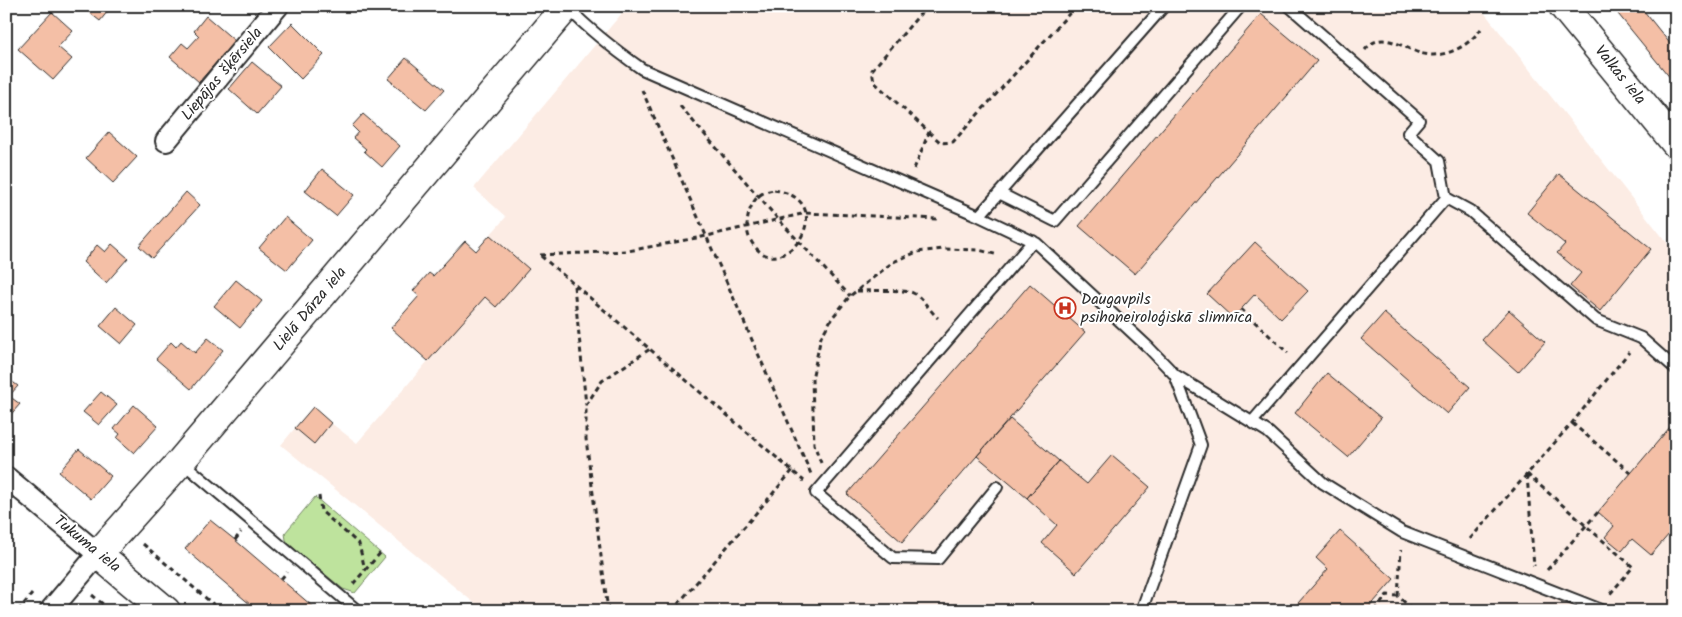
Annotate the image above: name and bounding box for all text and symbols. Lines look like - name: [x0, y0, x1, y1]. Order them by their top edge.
- street label: Liepājas šķērsiela: [175, 22, 269, 126]
- street label: Valkas iela: [1588, 40, 1652, 110]
- street label: Lielā Dārza iela: [267, 261, 353, 357]
- place label: Daugavpils psihoneiroloģiskā slimnīca: [1080, 287, 1252, 330]
- hospital icon: Daugavpils psihoneiroloģiskā slimnīca: [1053, 296, 1077, 320]
- street label: Tukuma iela: [48, 509, 126, 579]

